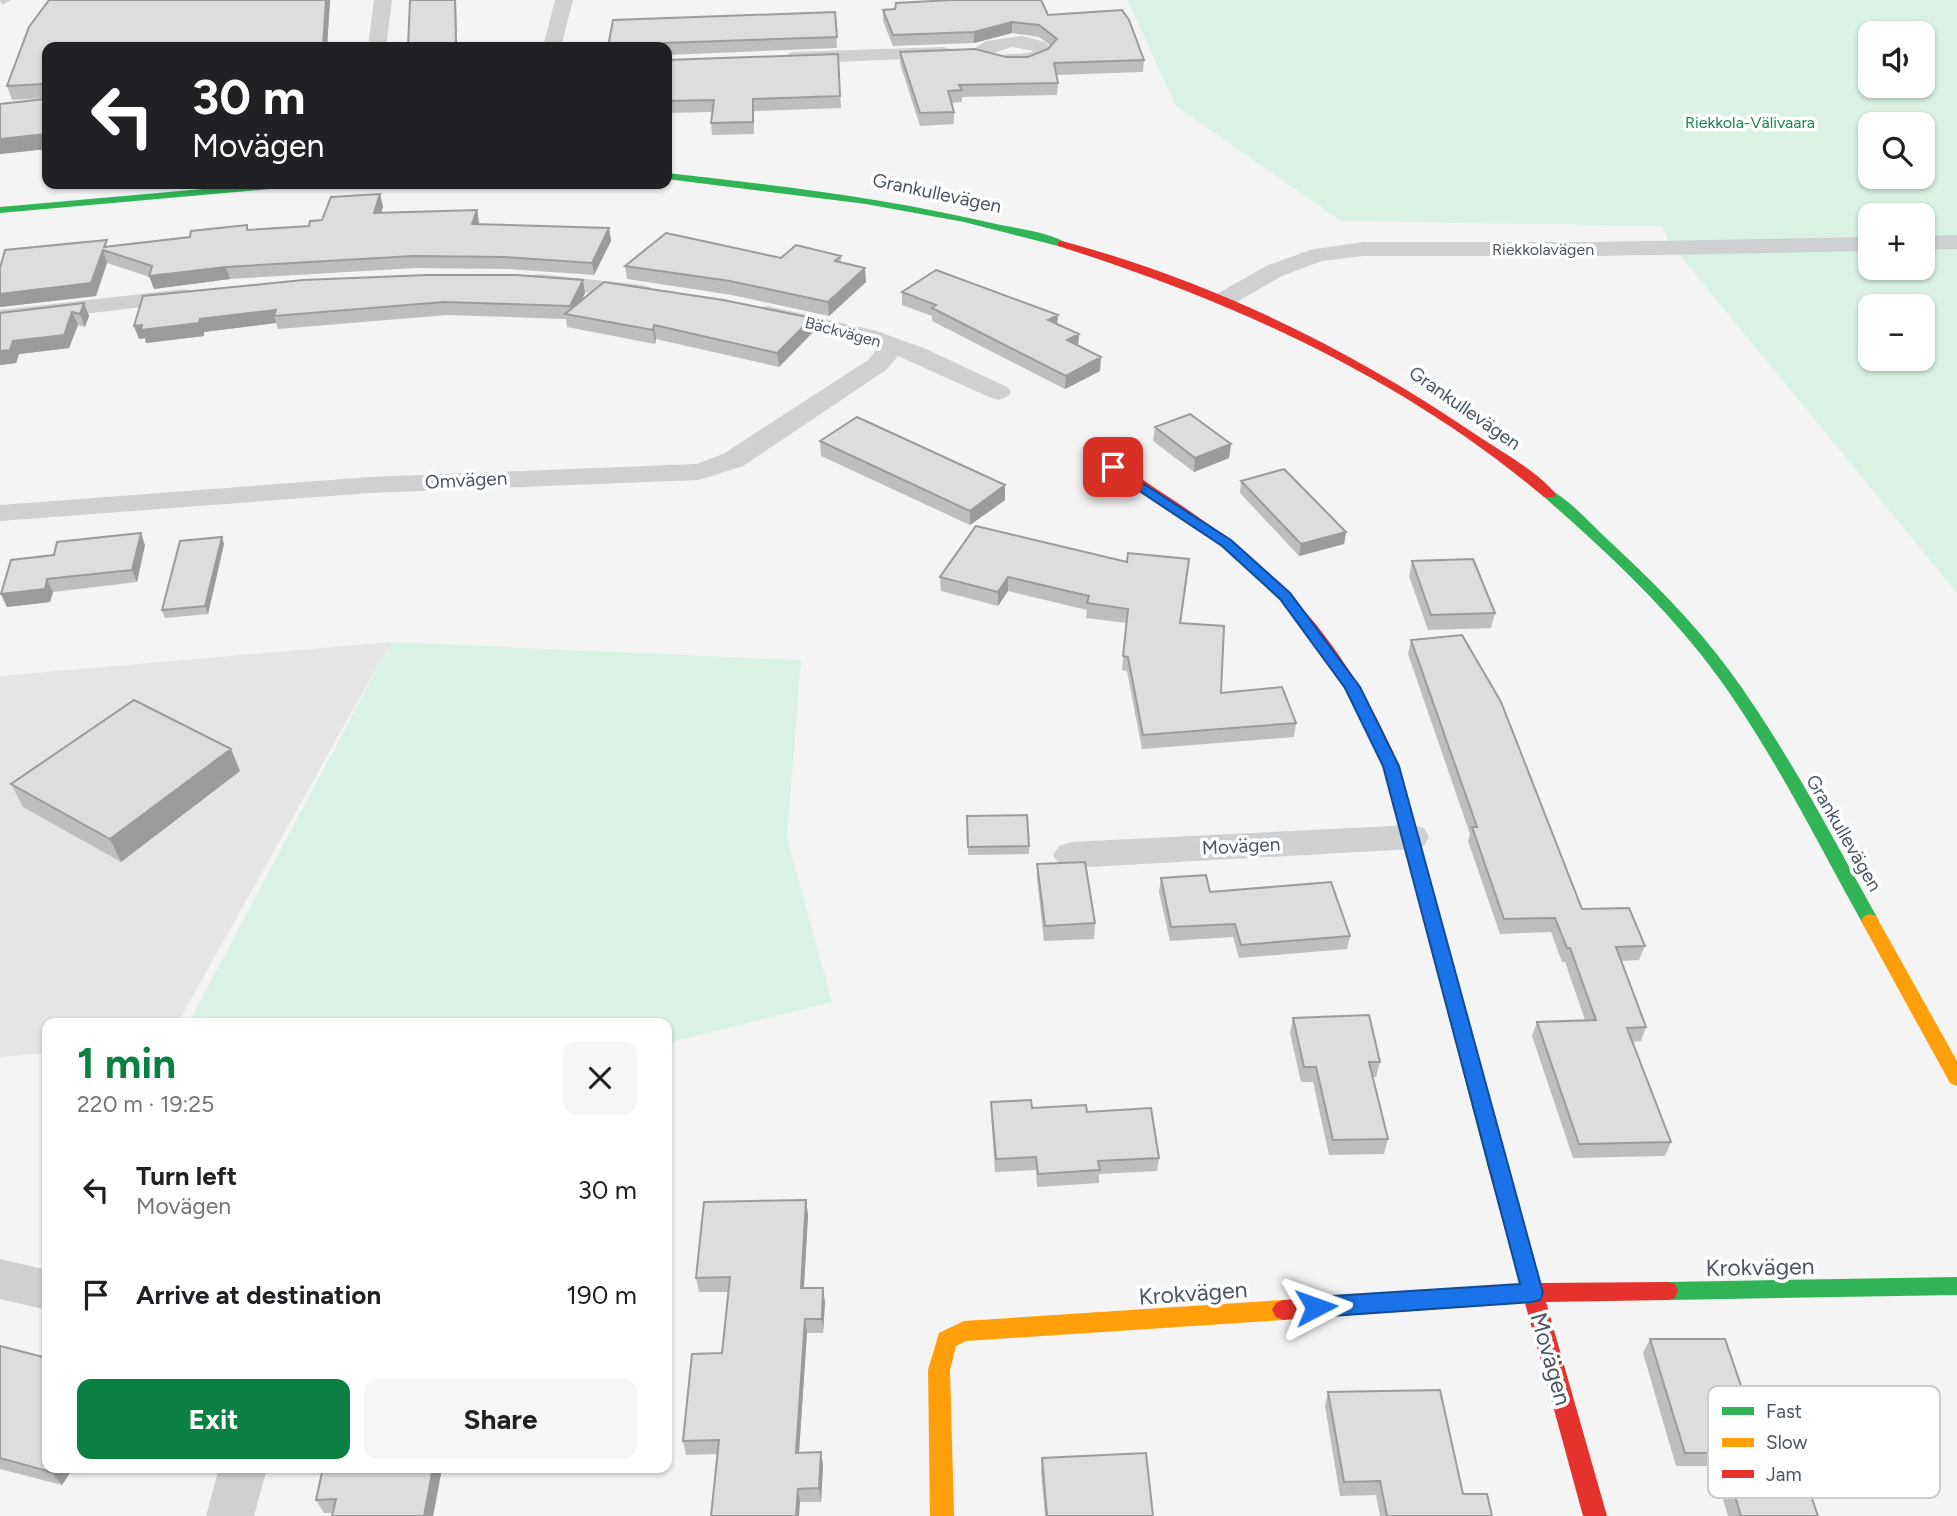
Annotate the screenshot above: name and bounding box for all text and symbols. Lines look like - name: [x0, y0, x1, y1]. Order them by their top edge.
- map controls: [1858, 21, 1935, 371]
- button: sound: [1858, 21, 1935, 98]
- text: 30 m: [192, 67, 305, 126]
- icon: left: [77, 70, 168, 161]
- button: search: [1858, 112, 1935, 189]
- park label: Riekkola-Välivaara: [1685, 113, 1815, 132]
- text: Movägen: [192, 127, 324, 165]
- street label: Grankullevägen: [870, 168, 1004, 218]
- button: +: [1858, 203, 1935, 280]
- street label: Riekkolavägen: [1492, 240, 1594, 259]
- button: −: [1858, 294, 1935, 371]
- street label: Bäckvägen: [803, 313, 883, 351]
- street label: Grankullevägen: [1405, 361, 1525, 455]
- pin: [1083, 437, 1143, 497]
- icon: arrive: [1094, 448, 1132, 486]
- street label: Omvägen: [424, 466, 508, 494]
- street label: Grankullevägen: [1801, 770, 1887, 896]
- street label: Movägen: [1201, 832, 1281, 860]
- text: 1 min: [77, 1038, 176, 1089]
- button: close: [563, 1041, 637, 1115]
- text: 220 m · 19:25: [77, 1090, 214, 1118]
- text: Turn left: [136, 1160, 237, 1192]
- icon: left: [77, 1171, 115, 1209]
- text: 30 m: [578, 1174, 637, 1206]
- text: Movägen: [136, 1192, 231, 1220]
- street label: Krokvägen: [1705, 1252, 1815, 1282]
- position arrow: [1279, 1270, 1353, 1344]
- street label: Krokvägen: [1138, 1275, 1248, 1311]
- icon: arrive: [77, 1276, 115, 1314]
- text: Arrive at destination: [136, 1279, 381, 1311]
- text: 190 m: [566, 1279, 637, 1311]
- street label: Movägen: [1524, 1309, 1578, 1409]
- button: Exit: [77, 1379, 350, 1459]
- button: Share: [364, 1379, 637, 1459]
- legend: [1708, 1386, 1940, 1498]
- text: Fast: [1766, 1400, 1802, 1423]
- text: Slow: [1766, 1431, 1808, 1454]
- text: Jam: [1766, 1463, 1802, 1486]

